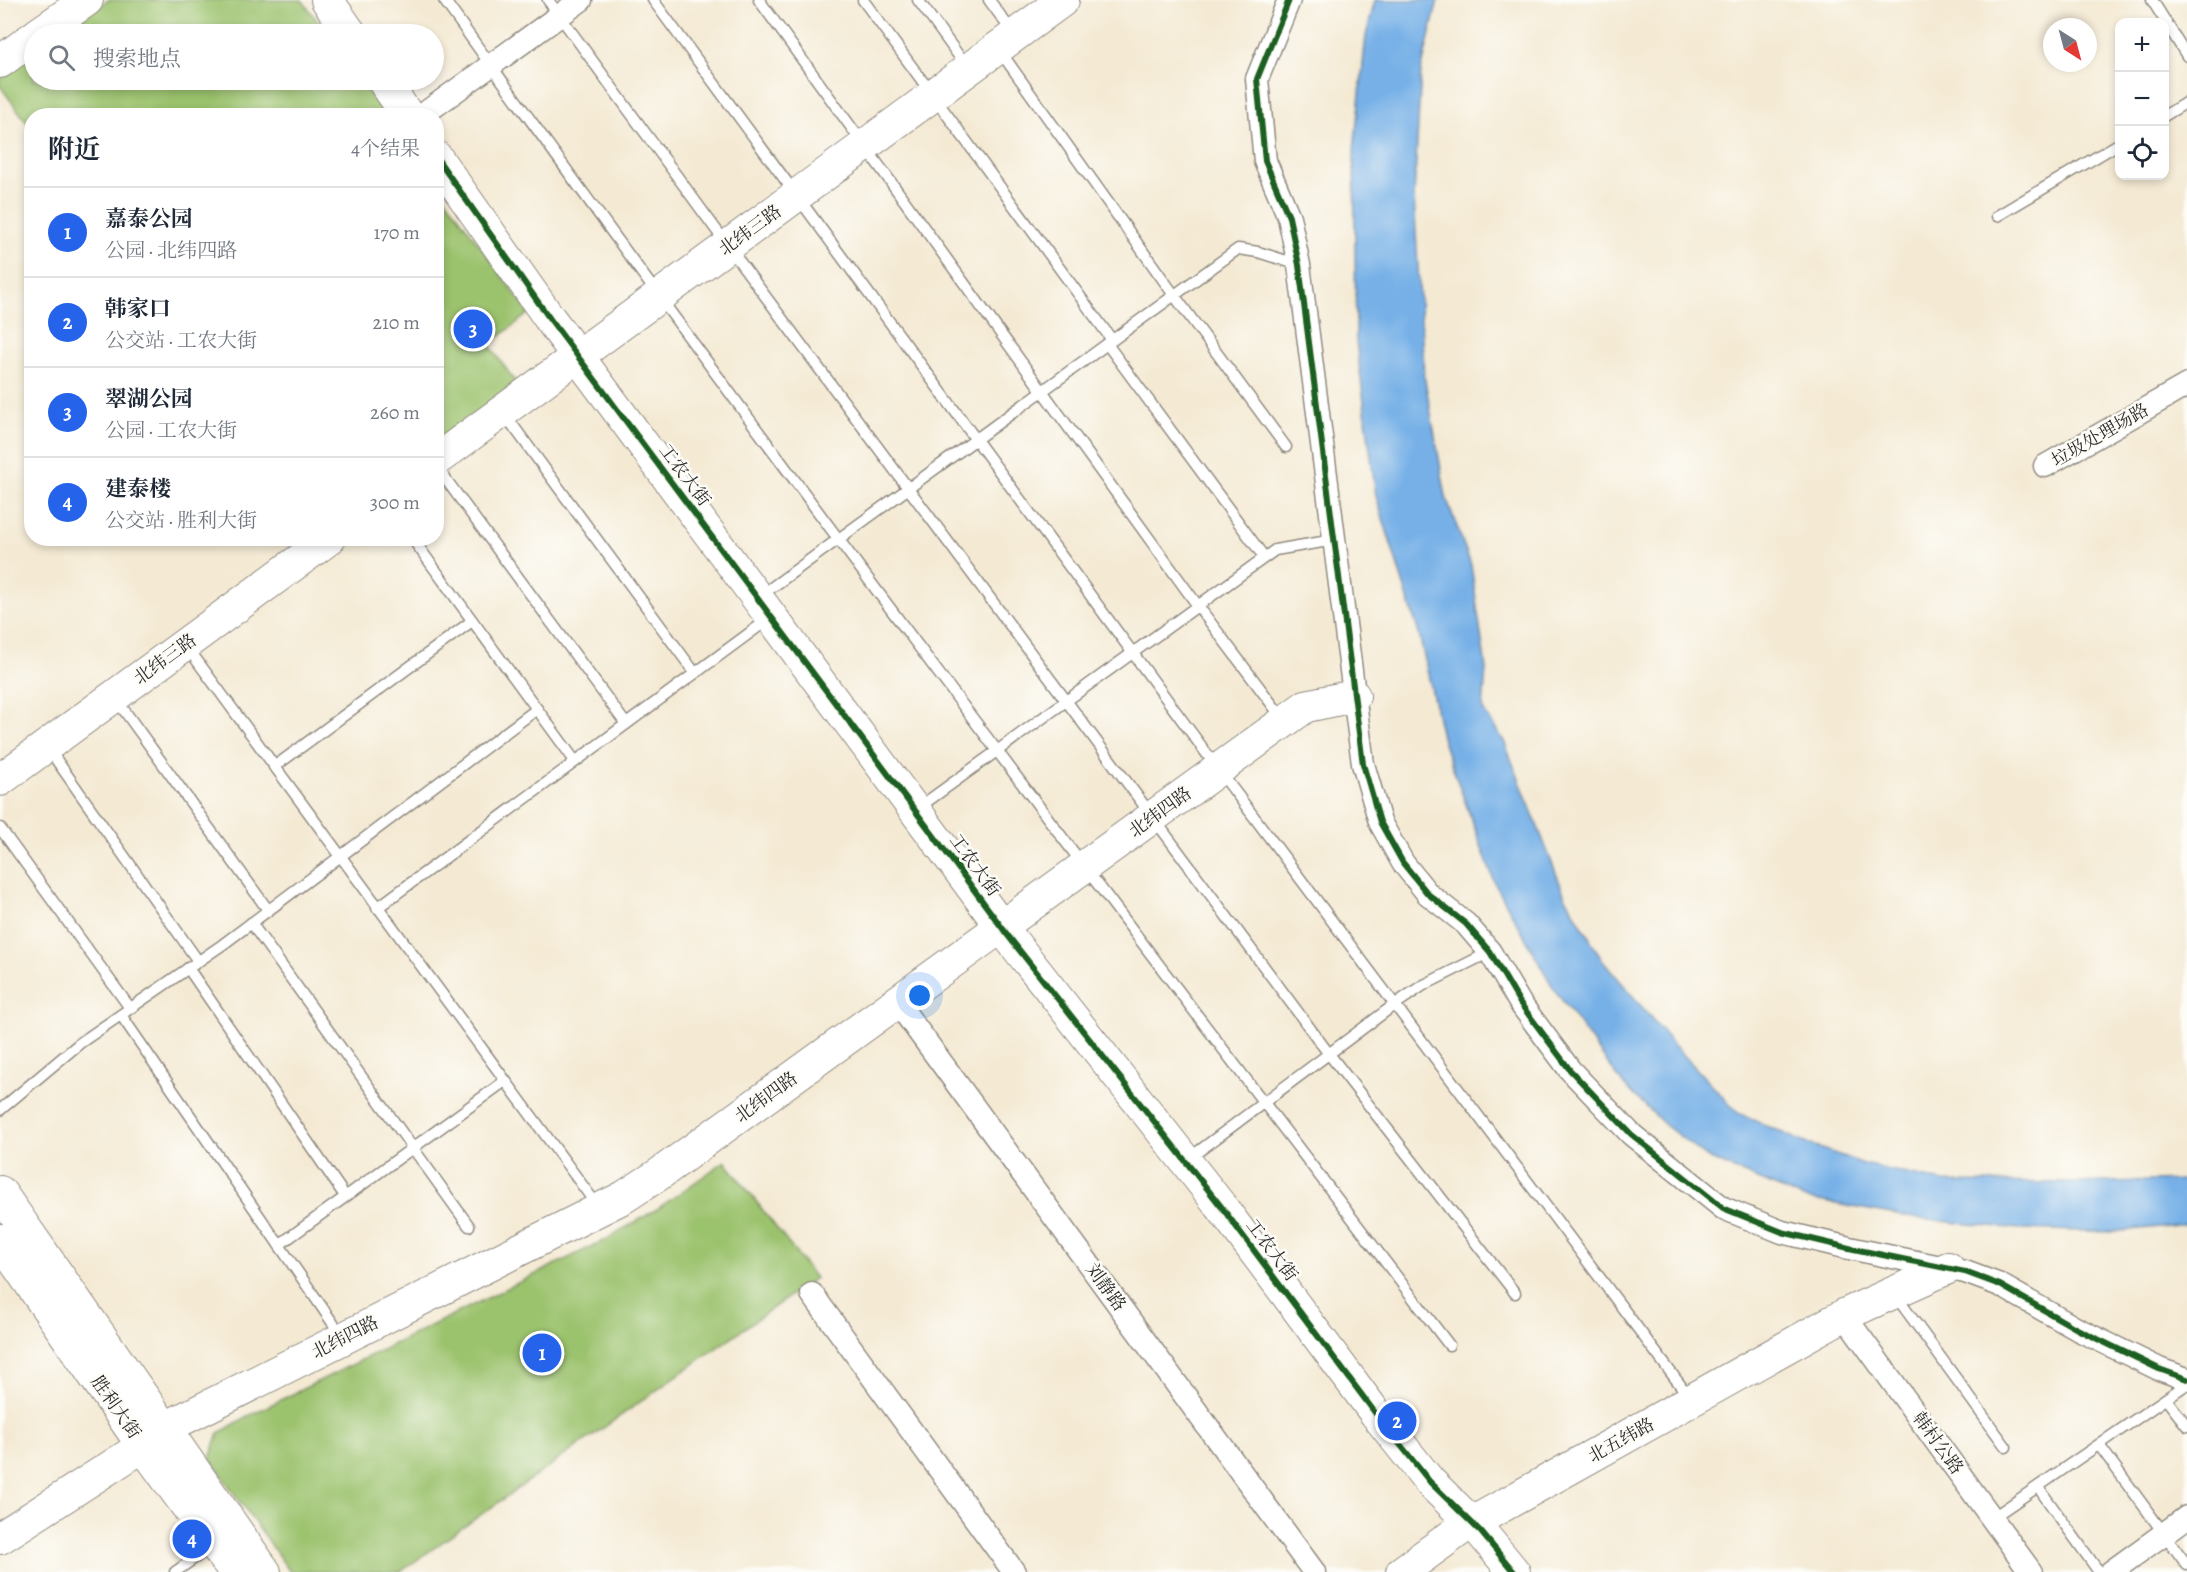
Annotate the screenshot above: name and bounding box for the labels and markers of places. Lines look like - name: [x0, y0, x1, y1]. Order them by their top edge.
- pin: 3: [454, 306, 492, 352]
- pin: 1: [522, 1330, 562, 1376]
- pin: 2: [1378, 1398, 1416, 1444]
- pin: 4: [172, 1516, 212, 1562]

